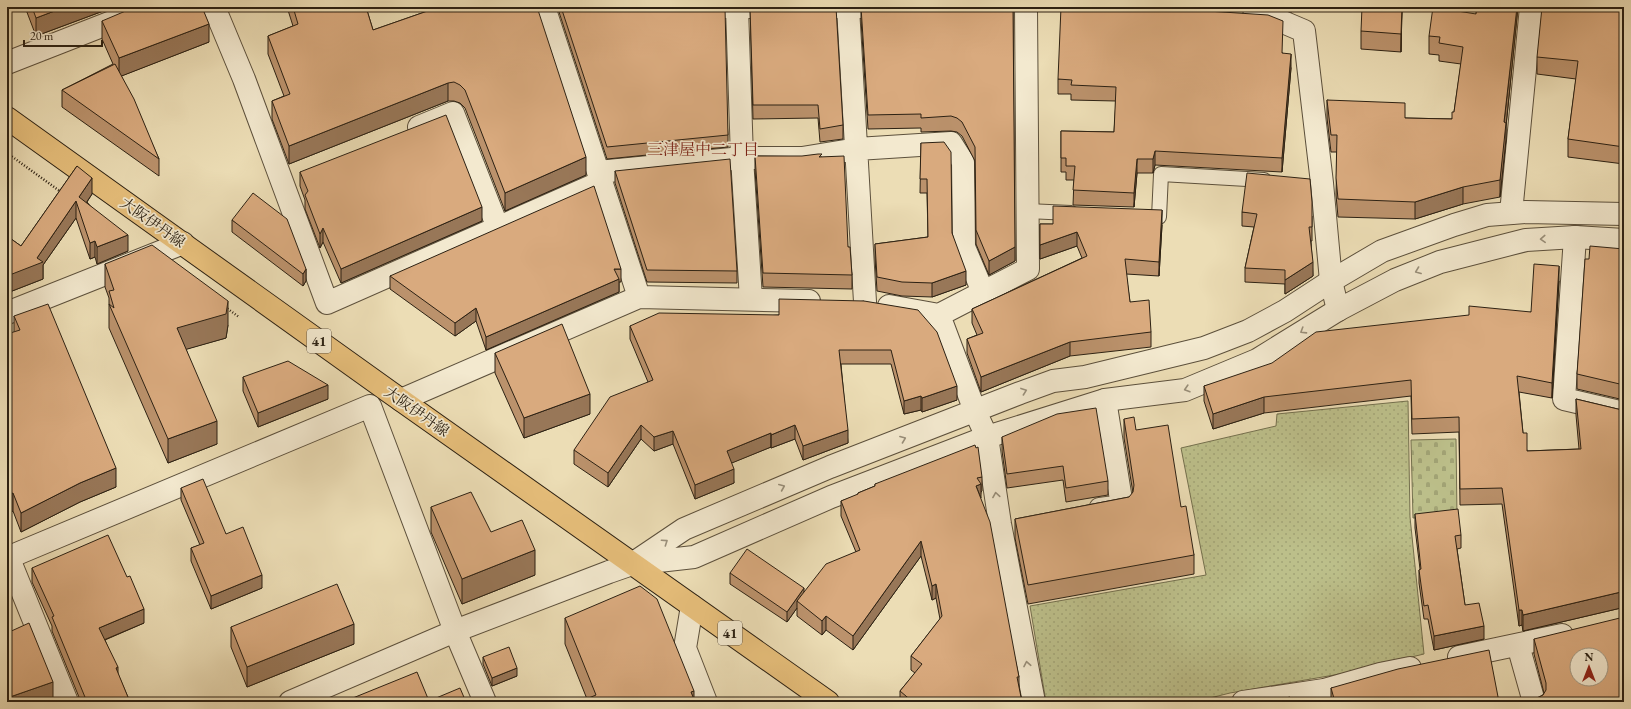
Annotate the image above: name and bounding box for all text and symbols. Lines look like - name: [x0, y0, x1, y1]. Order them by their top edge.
- scale bar: [24, 22, 102, 48]
- text: 20 m: [30, 28, 54, 44]
- district label: 三津屋中二丁目: [647, 139, 759, 160]
- street label: 大阪伊丹線: [117, 193, 189, 251]
- one-way arrow: [1540, 235, 1546, 243]
- one-way arrow: [1414, 267, 1421, 275]
- one-way arrow: [1300, 327, 1307, 334]
- road number: 41: [307, 329, 331, 353]
- street label: 大阪伊丹線: [381, 382, 453, 440]
- one-way arrow: [1183, 384, 1190, 393]
- one-way arrow: [1020, 388, 1027, 396]
- one-way arrow: [899, 435, 906, 443]
- one-way arrow: [778, 484, 786, 492]
- one-way arrow: [992, 491, 1001, 498]
- one-way arrow: [660, 540, 667, 547]
- road number: 41: [718, 621, 742, 645]
- north arrow: [1569, 647, 1609, 687]
- text: N: [1585, 650, 1594, 664]
- one-way arrow: [1023, 661, 1032, 667]

